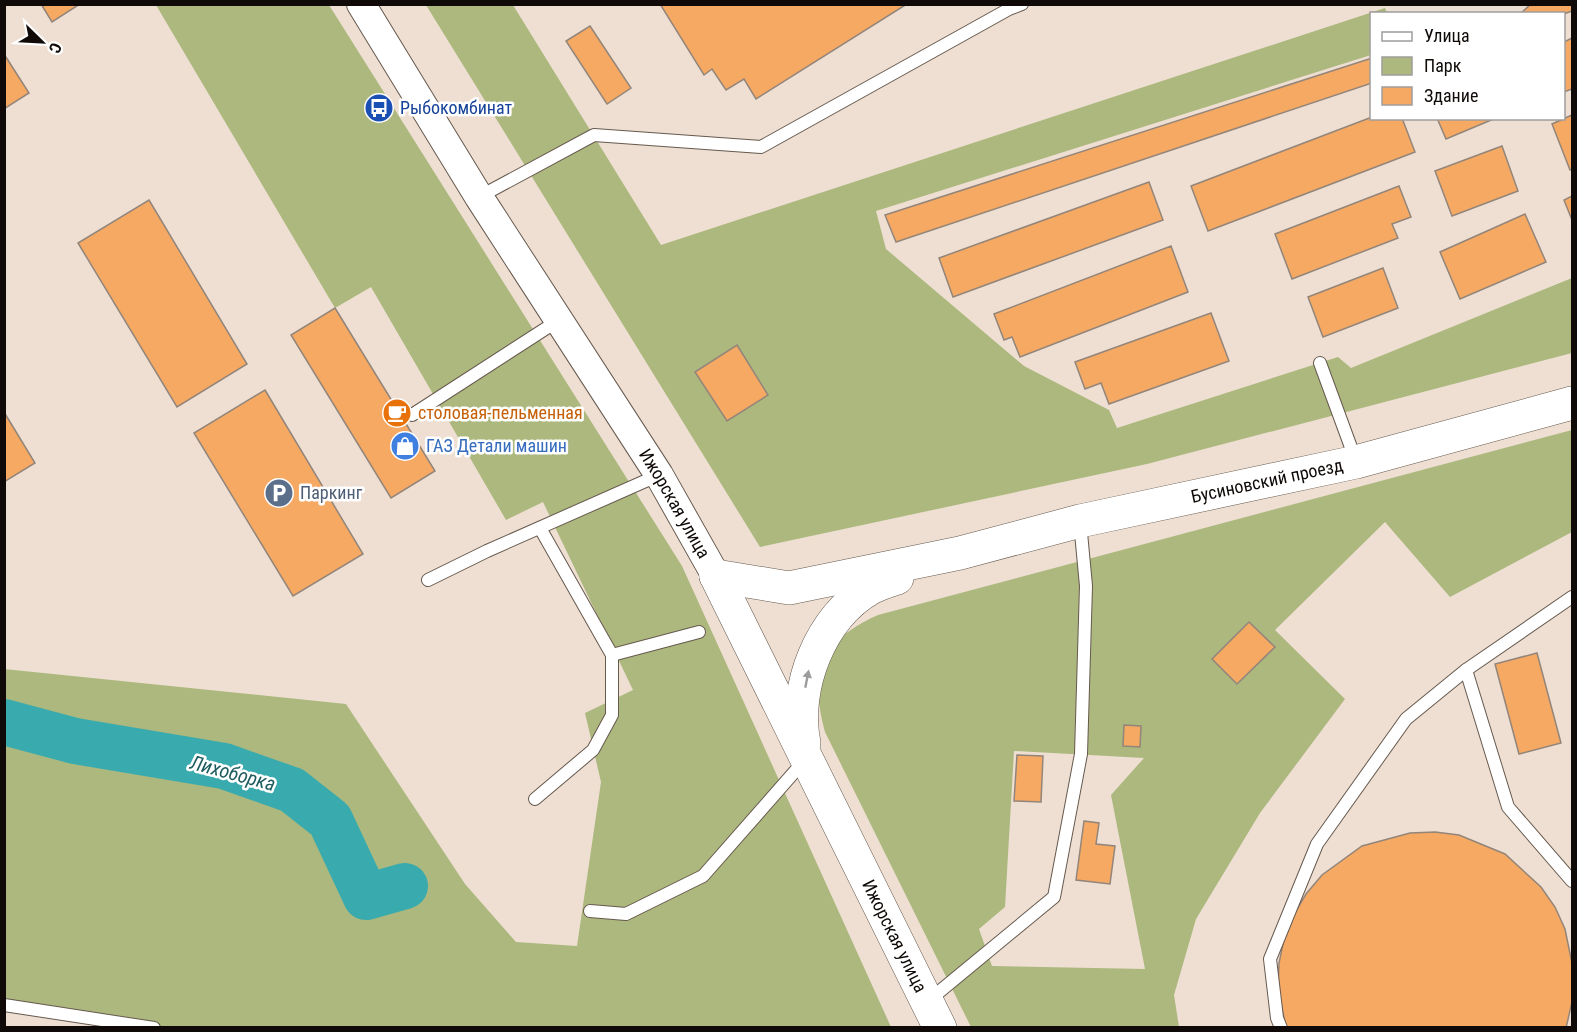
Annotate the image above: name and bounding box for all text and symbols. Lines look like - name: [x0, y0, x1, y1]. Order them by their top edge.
- north arrow: [12, 12, 72, 72]
- legend: [1370, 12, 1565, 120]
- text: Улица: [1424, 25, 1470, 46]
- text: С: [45, 40, 66, 56]
- text: Парк: [1424, 55, 1462, 76]
- text: Здание: [1424, 85, 1478, 106]
- bus stop icon: Рыбокомбинат: [363, 92, 395, 124]
- place label: Рыбокомбинат: [400, 97, 512, 118]
- cafe icon: столовая-пельменная: [381, 397, 413, 429]
- place label: столовая-пельменная: [418, 402, 583, 423]
- shop icon: ГАЗ Детали машин: [389, 430, 421, 462]
- place label: ГАЗ Детали машин: [426, 435, 567, 456]
- street label: Ижорская улица: [635, 445, 715, 562]
- street label: Бусиновский проезд: [1189, 454, 1345, 507]
- parking icon: Паркинг: [263, 477, 295, 509]
- place label: Паркинг: [300, 482, 363, 503]
- one-way arrow: [803, 669, 812, 688]
- water label: Лихоборка: [187, 750, 278, 796]
- street label: Ижорская улица: [858, 876, 932, 996]

